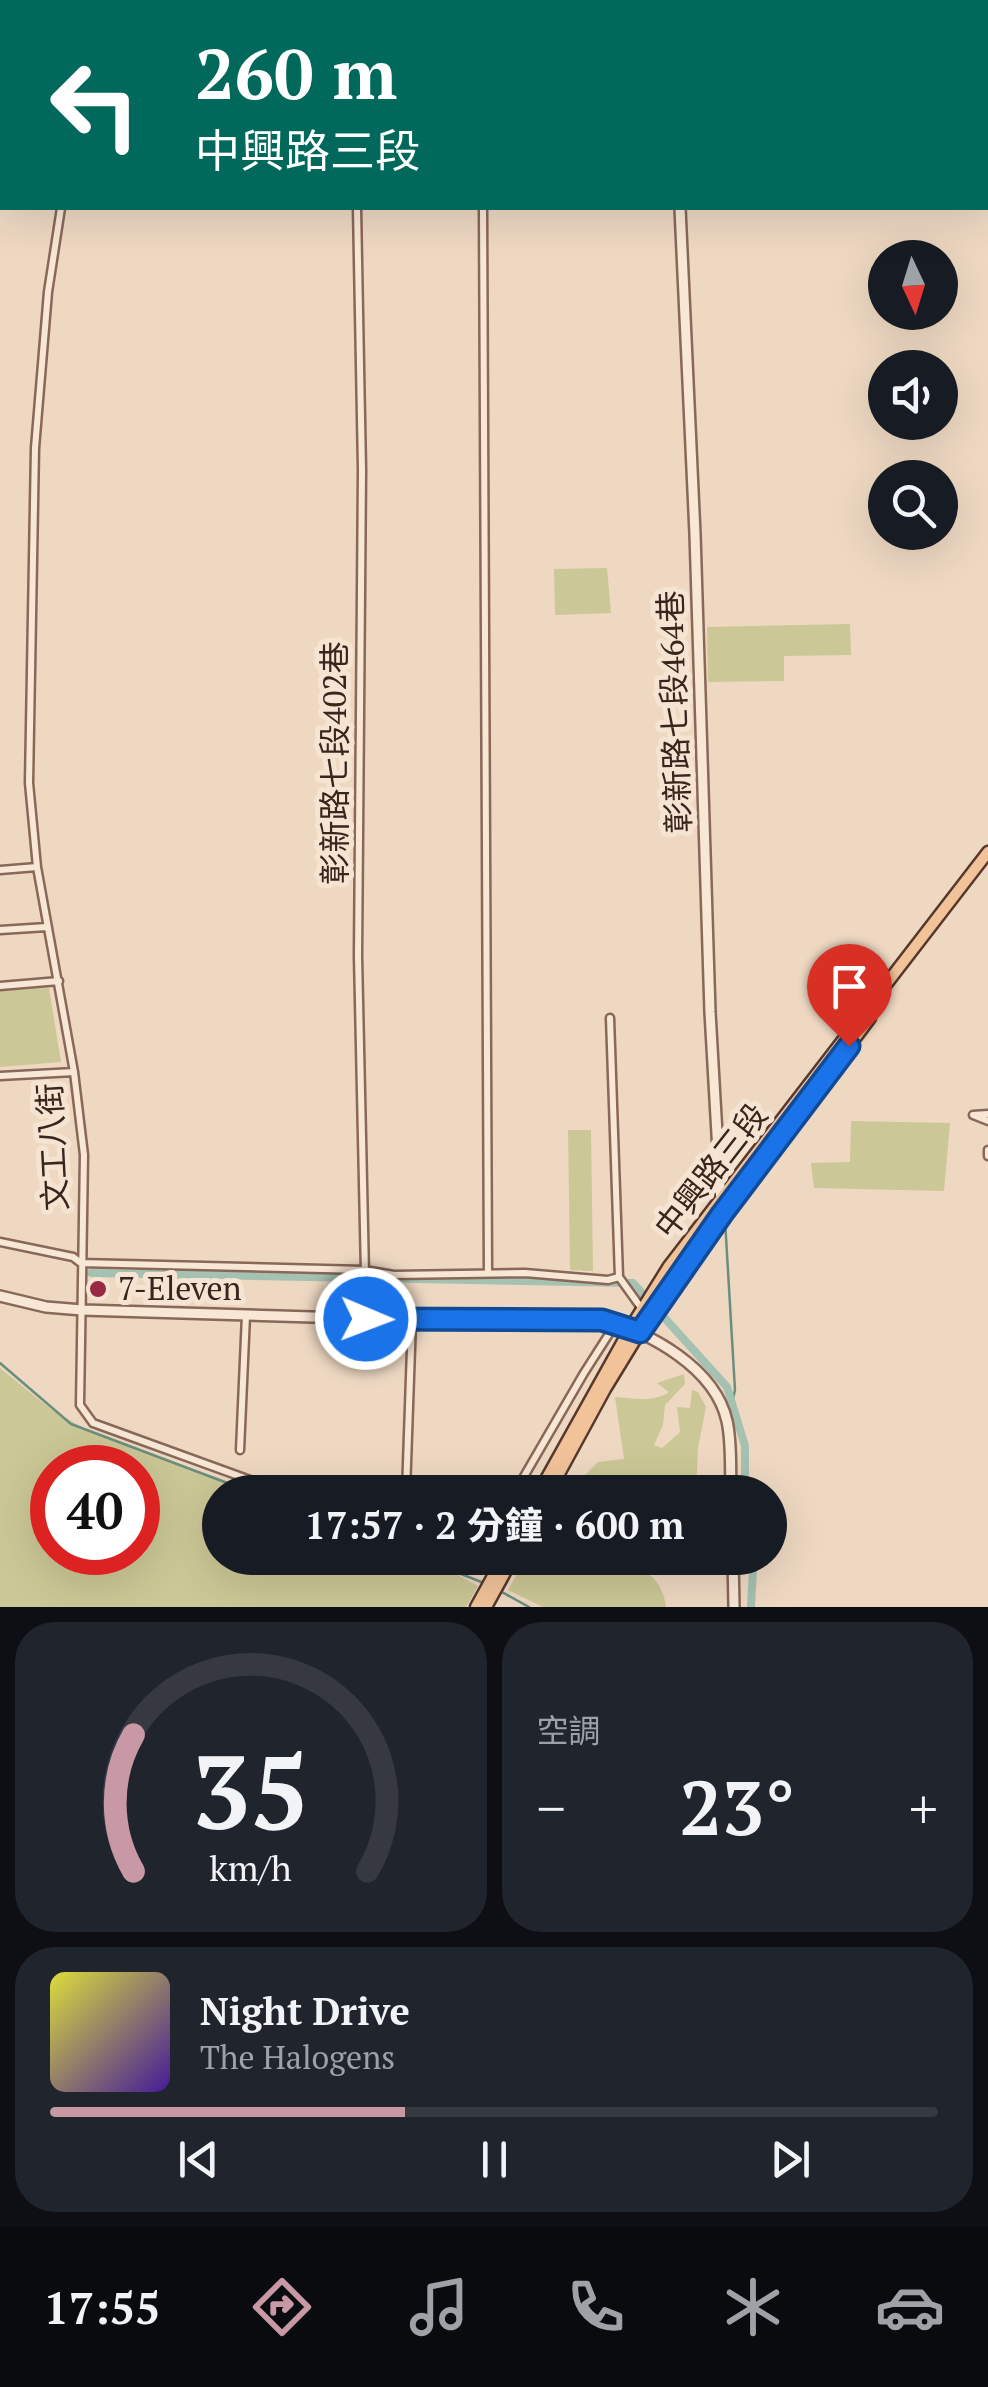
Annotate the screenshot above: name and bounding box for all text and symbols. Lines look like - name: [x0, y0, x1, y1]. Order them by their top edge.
- text: 260 m: [195, 26, 397, 119]
- icon: left: [30, 40, 160, 170]
- text: 中興路三段: [195, 120, 420, 180]
- north arrow: [868, 240, 958, 330]
- map controls: [868, 240, 958, 550]
- button: sound: [868, 350, 958, 440]
- button: search: [868, 460, 958, 550]
- street label: 彰新路七段464巷: [649, 590, 699, 834]
- street label: 彰新路七段402巷: [313, 641, 355, 885]
- pin: [807, 944, 892, 1047]
- icon: arrive: [822, 959, 877, 1014]
- street label: 文工八街: [28, 1082, 76, 1212]
- street label: 中興路三段: [644, 1094, 776, 1246]
- place label: 7-Eleven: [118, 1267, 242, 1309]
- position arrow: [314, 1267, 418, 1371]
- marker: 7-Eleven: [87, 1278, 109, 1300]
- speed limit sign: 40: [30, 1445, 160, 1575]
- text: 17:57 · 2 分鐘 · 600 m: [305, 1500, 684, 1550]
- text: 空調: [537, 1709, 601, 1751]
- text: 35: [192, 1721, 310, 1859]
- text: 23°: [679, 1757, 795, 1856]
- text: −: [537, 1771, 566, 1844]
- text: +: [909, 1771, 938, 1844]
- text: km/h: [209, 1844, 292, 1891]
- text: Night Drive: [200, 1986, 410, 2036]
- text: The Halogens: [200, 2036, 395, 2078]
- icon: previous: [171, 2132, 226, 2187]
- icon: pause: [467, 2132, 522, 2187]
- icon: next: [763, 2132, 818, 2187]
- icon: directions: [247, 2272, 317, 2342]
- icon: music: [404, 2272, 474, 2342]
- icon: phone: [561, 2272, 631, 2342]
- icon: climate: [718, 2272, 788, 2342]
- icon: car: [875, 2272, 945, 2342]
- text: 17:55: [43, 2277, 161, 2337]

